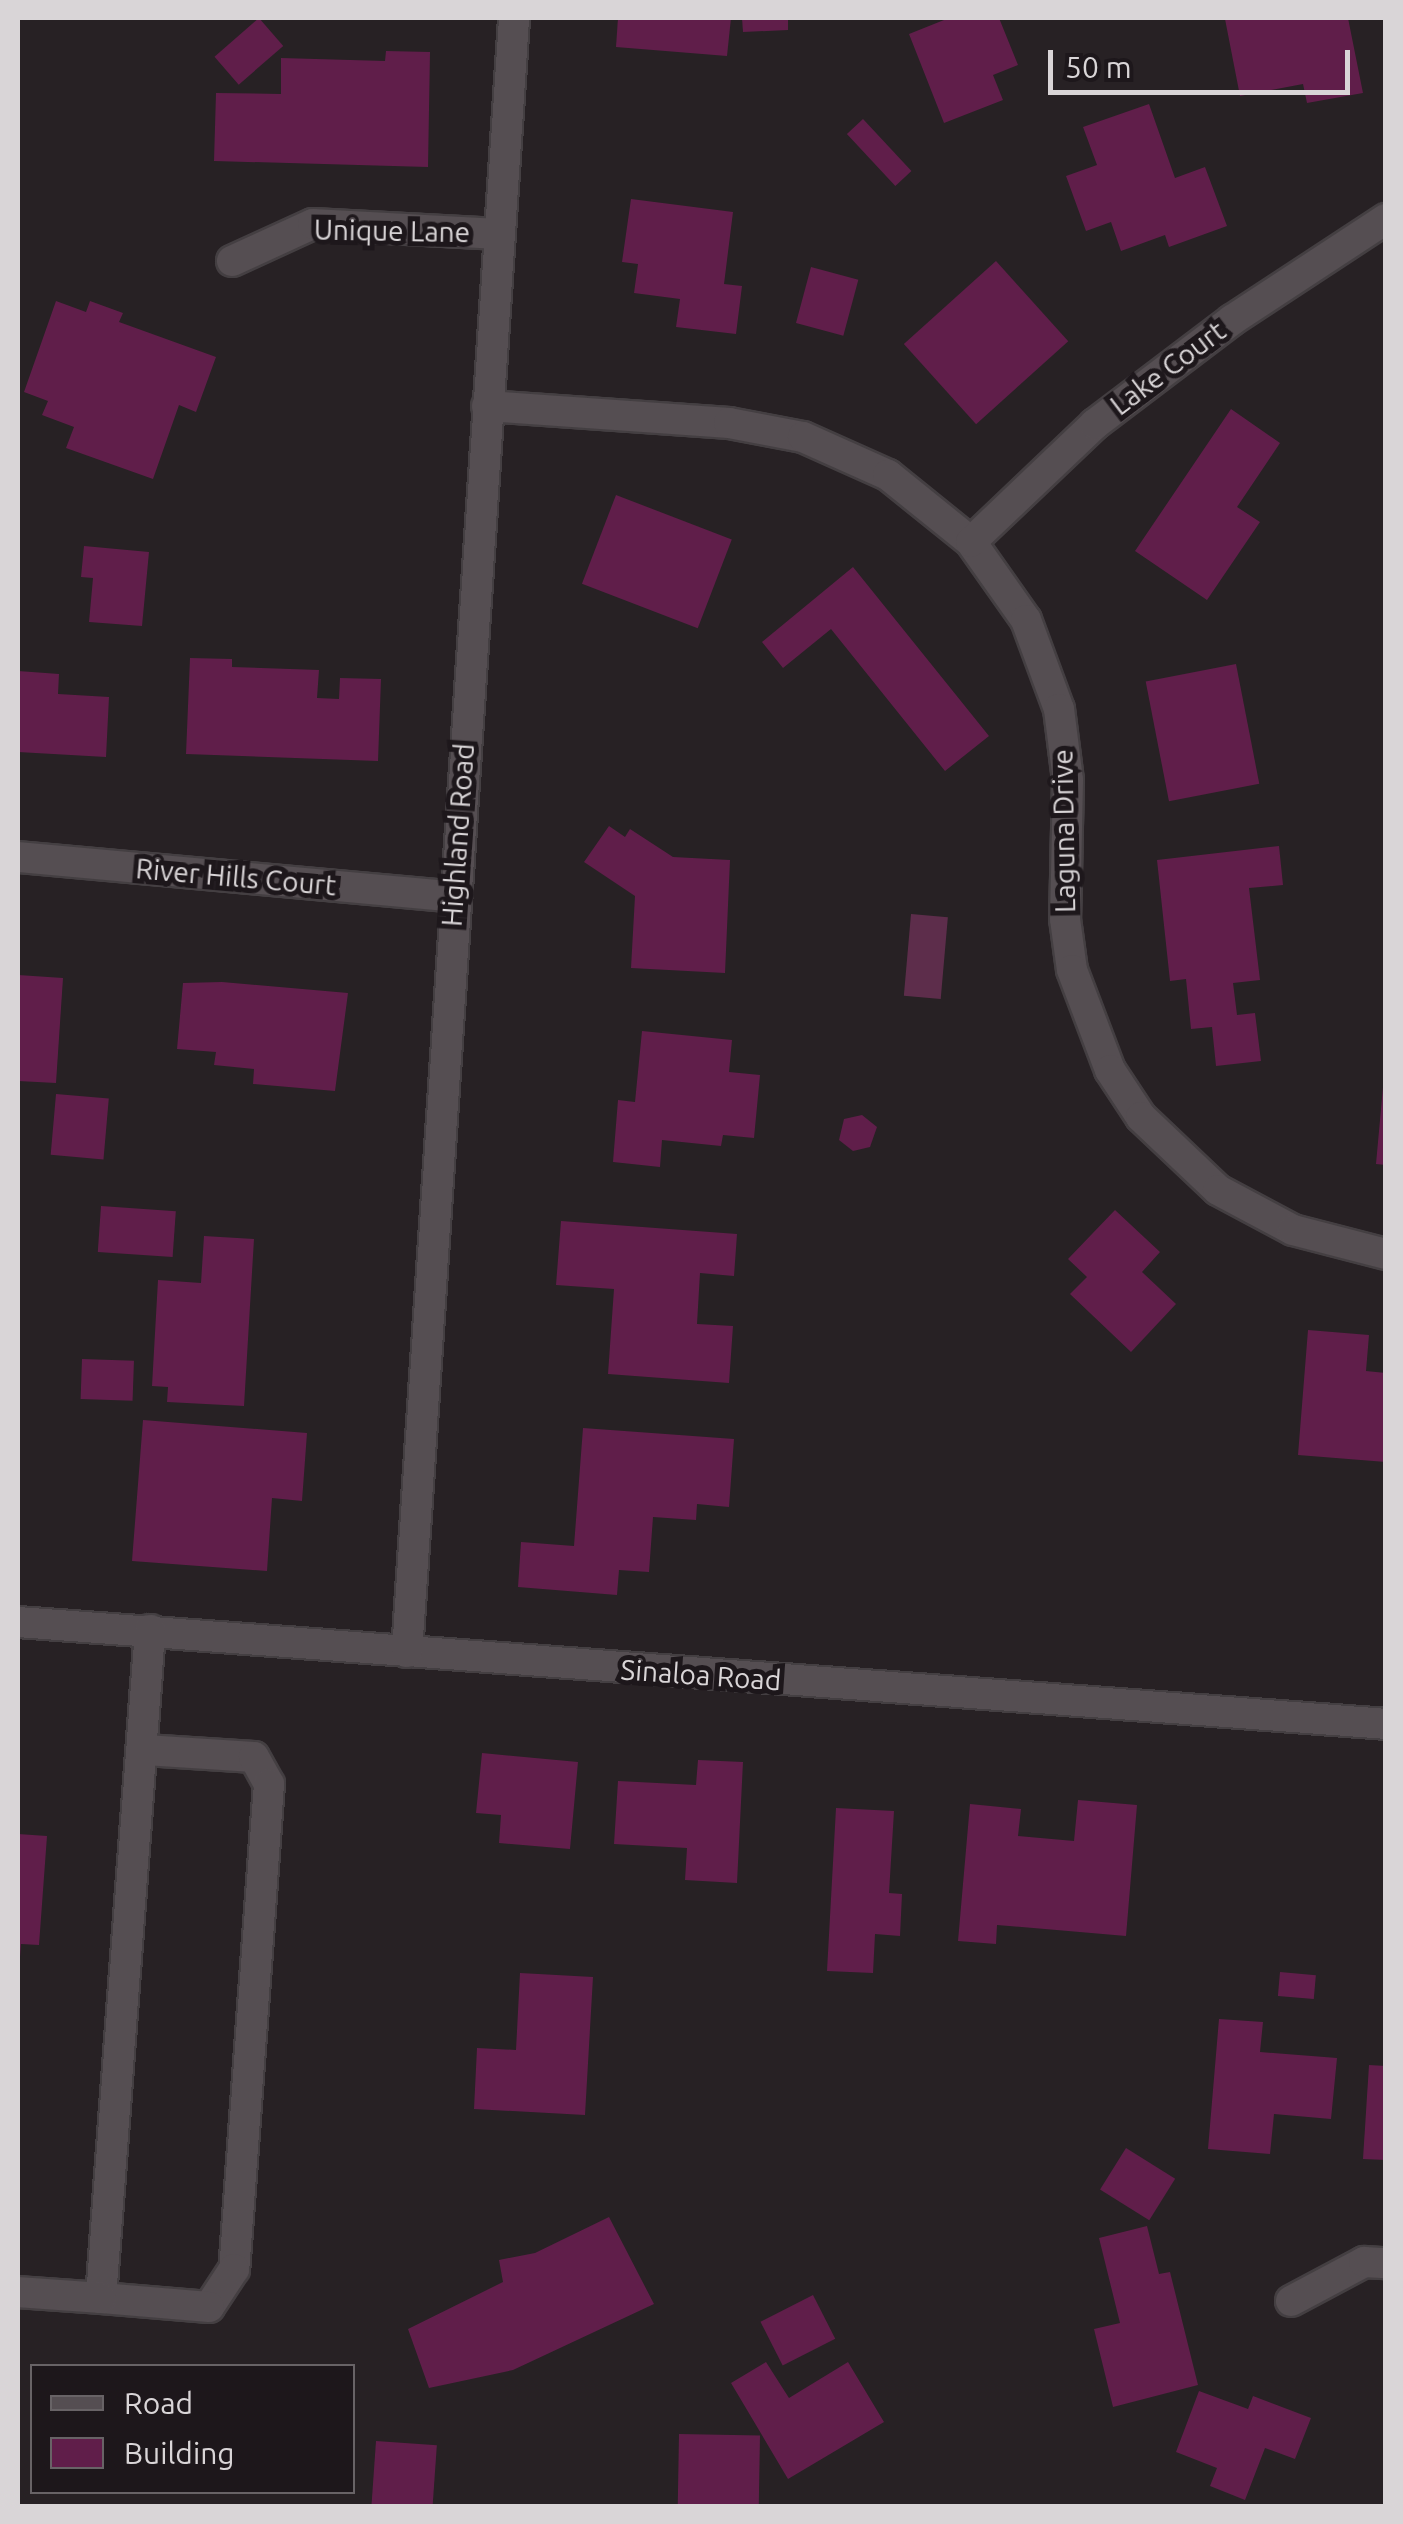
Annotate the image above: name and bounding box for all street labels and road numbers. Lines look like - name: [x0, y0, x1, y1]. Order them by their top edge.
- street label: Unique Lane: [314, 213, 470, 249]
- street label: Lake Court: [1104, 314, 1232, 422]
- street label: Highland Road: [435, 742, 481, 928]
- street label: Laguna Drive: [1046, 749, 1082, 913]
- street label: River Hills Court: [134, 852, 338, 902]
- street label: Sinaloa Road: [620, 1653, 782, 1697]

